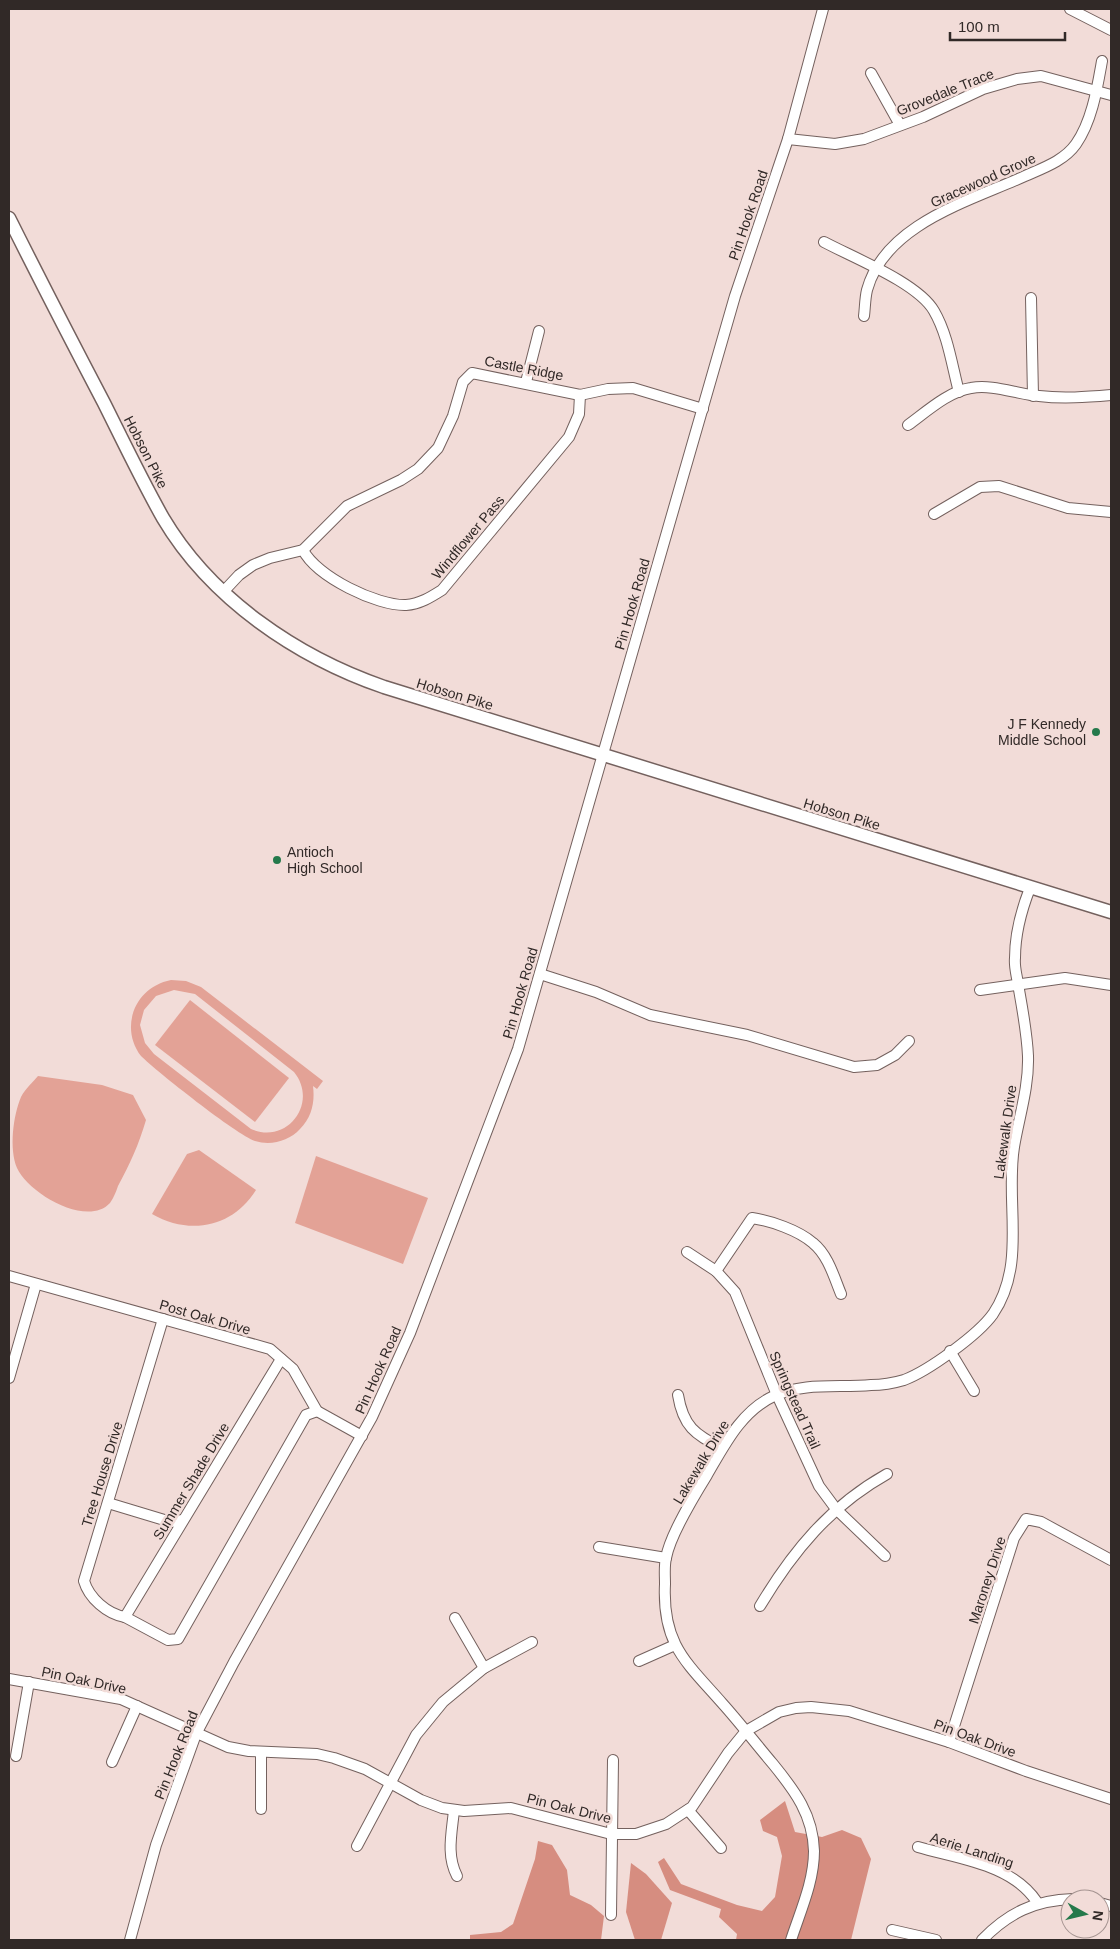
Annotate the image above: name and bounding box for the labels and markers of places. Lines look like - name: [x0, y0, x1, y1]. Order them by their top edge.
- place label: J F Kennedy Middle School: [998, 716, 1086, 748]
- marker: J F Kennedy Middle School: [1090, 726, 1102, 738]
- place label: Antioch High School: [287, 844, 363, 876]
- marker: Antioch High School: [271, 854, 283, 866]

